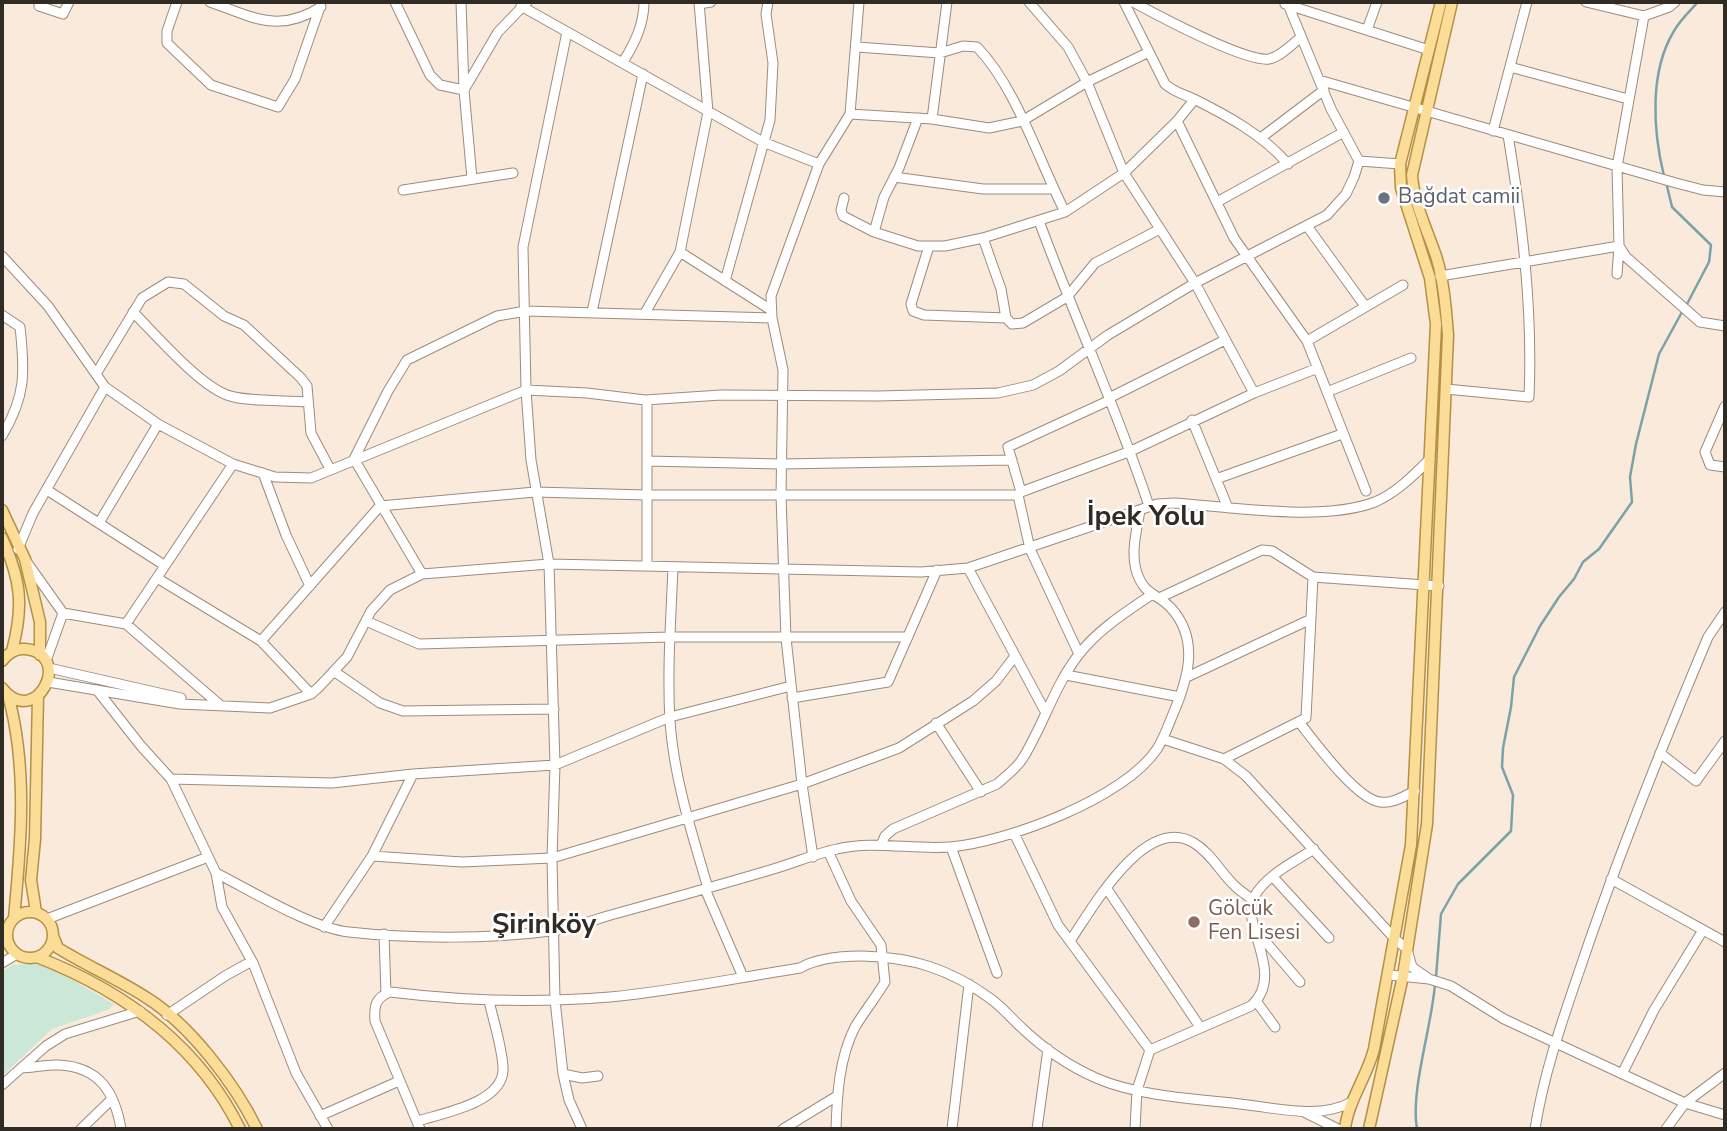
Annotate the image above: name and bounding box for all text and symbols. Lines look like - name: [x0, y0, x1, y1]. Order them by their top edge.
- place label: Bağdat camii: [1398, 185, 1520, 211]
- marker: Bağdat camii: [1376, 190, 1392, 206]
- district label: İpek Yolu: [1087, 501, 1205, 535]
- place label: Gölcük Fen Lisesi: [1208, 897, 1300, 947]
- district label: Şirinköy: [492, 909, 596, 943]
- marker: Gölcük Fen Lisesi: [1186, 914, 1202, 930]

